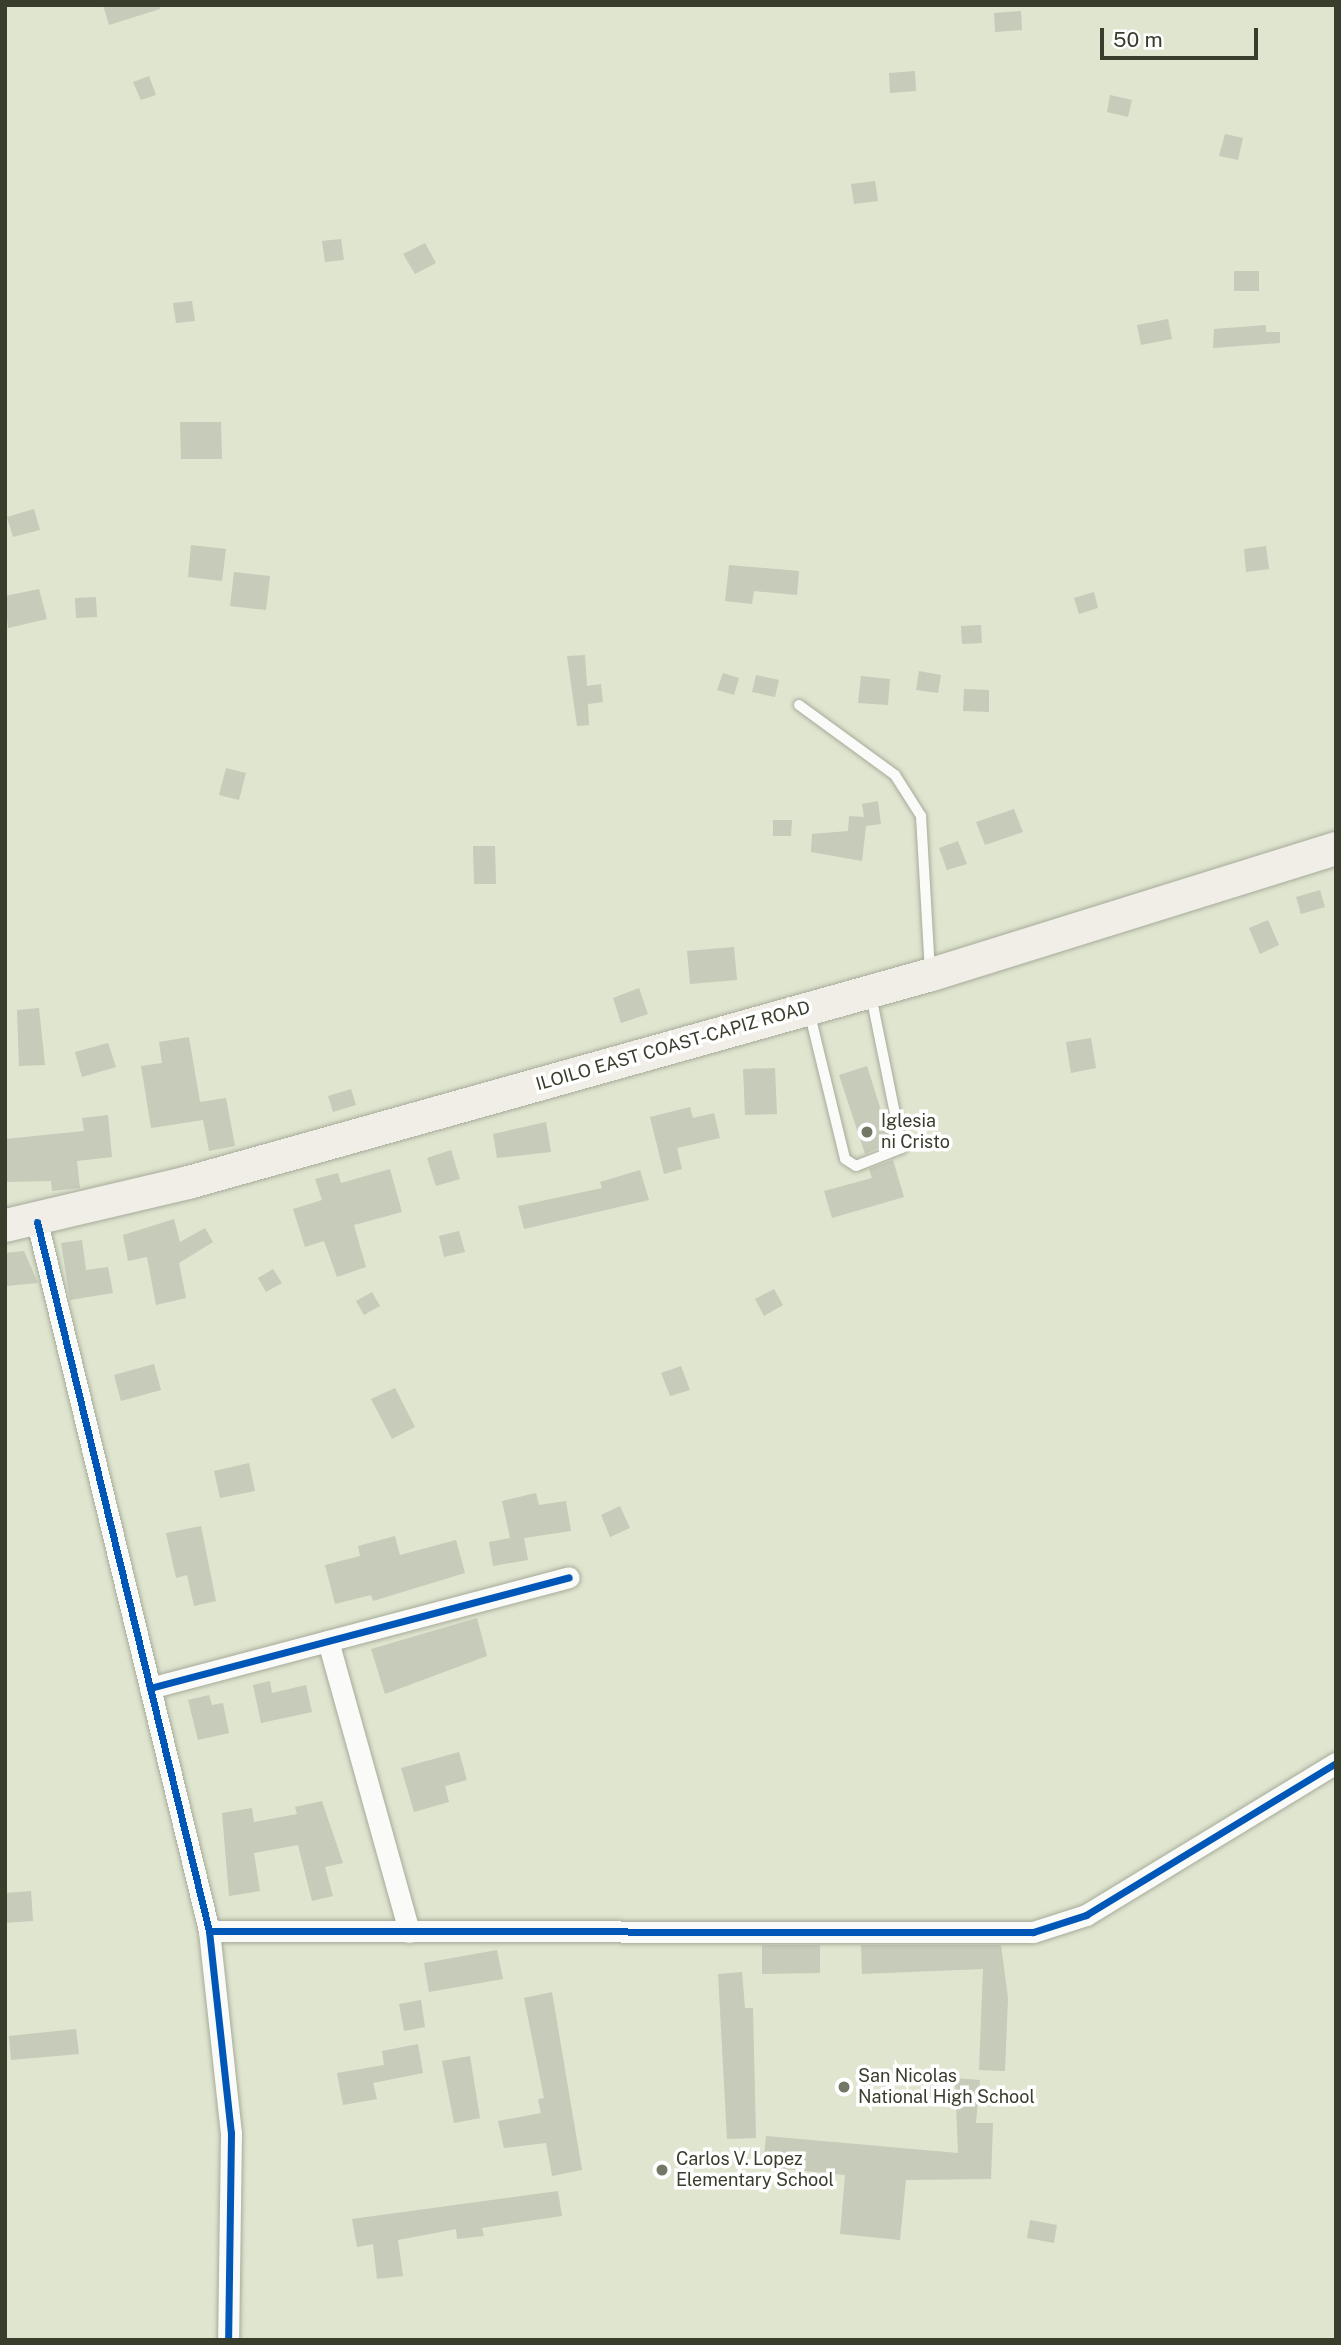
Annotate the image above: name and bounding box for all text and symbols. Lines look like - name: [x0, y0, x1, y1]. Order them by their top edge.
- scale bar: [1103, 14, 1260, 58]
- text: 50 m: [1113, 27, 1163, 52]
- street label: ILOILO EAST COAST-CAPIZ ROAD: [533, 996, 813, 1096]
- place label: Iglesia ni Cristo: [881, 1111, 950, 1154]
- marker: Iglesia ni Cristo: [859, 1124, 875, 1140]
- place label: San Nicolas National High School: [858, 2066, 1035, 2108]
- marker: San Nicolas National High School: [836, 2079, 852, 2095]
- place label: Carlos V. Lopez Elementary School: [676, 2149, 834, 2192]
- marker: Carlos V. Lopez Elementary School: [654, 2162, 670, 2178]

